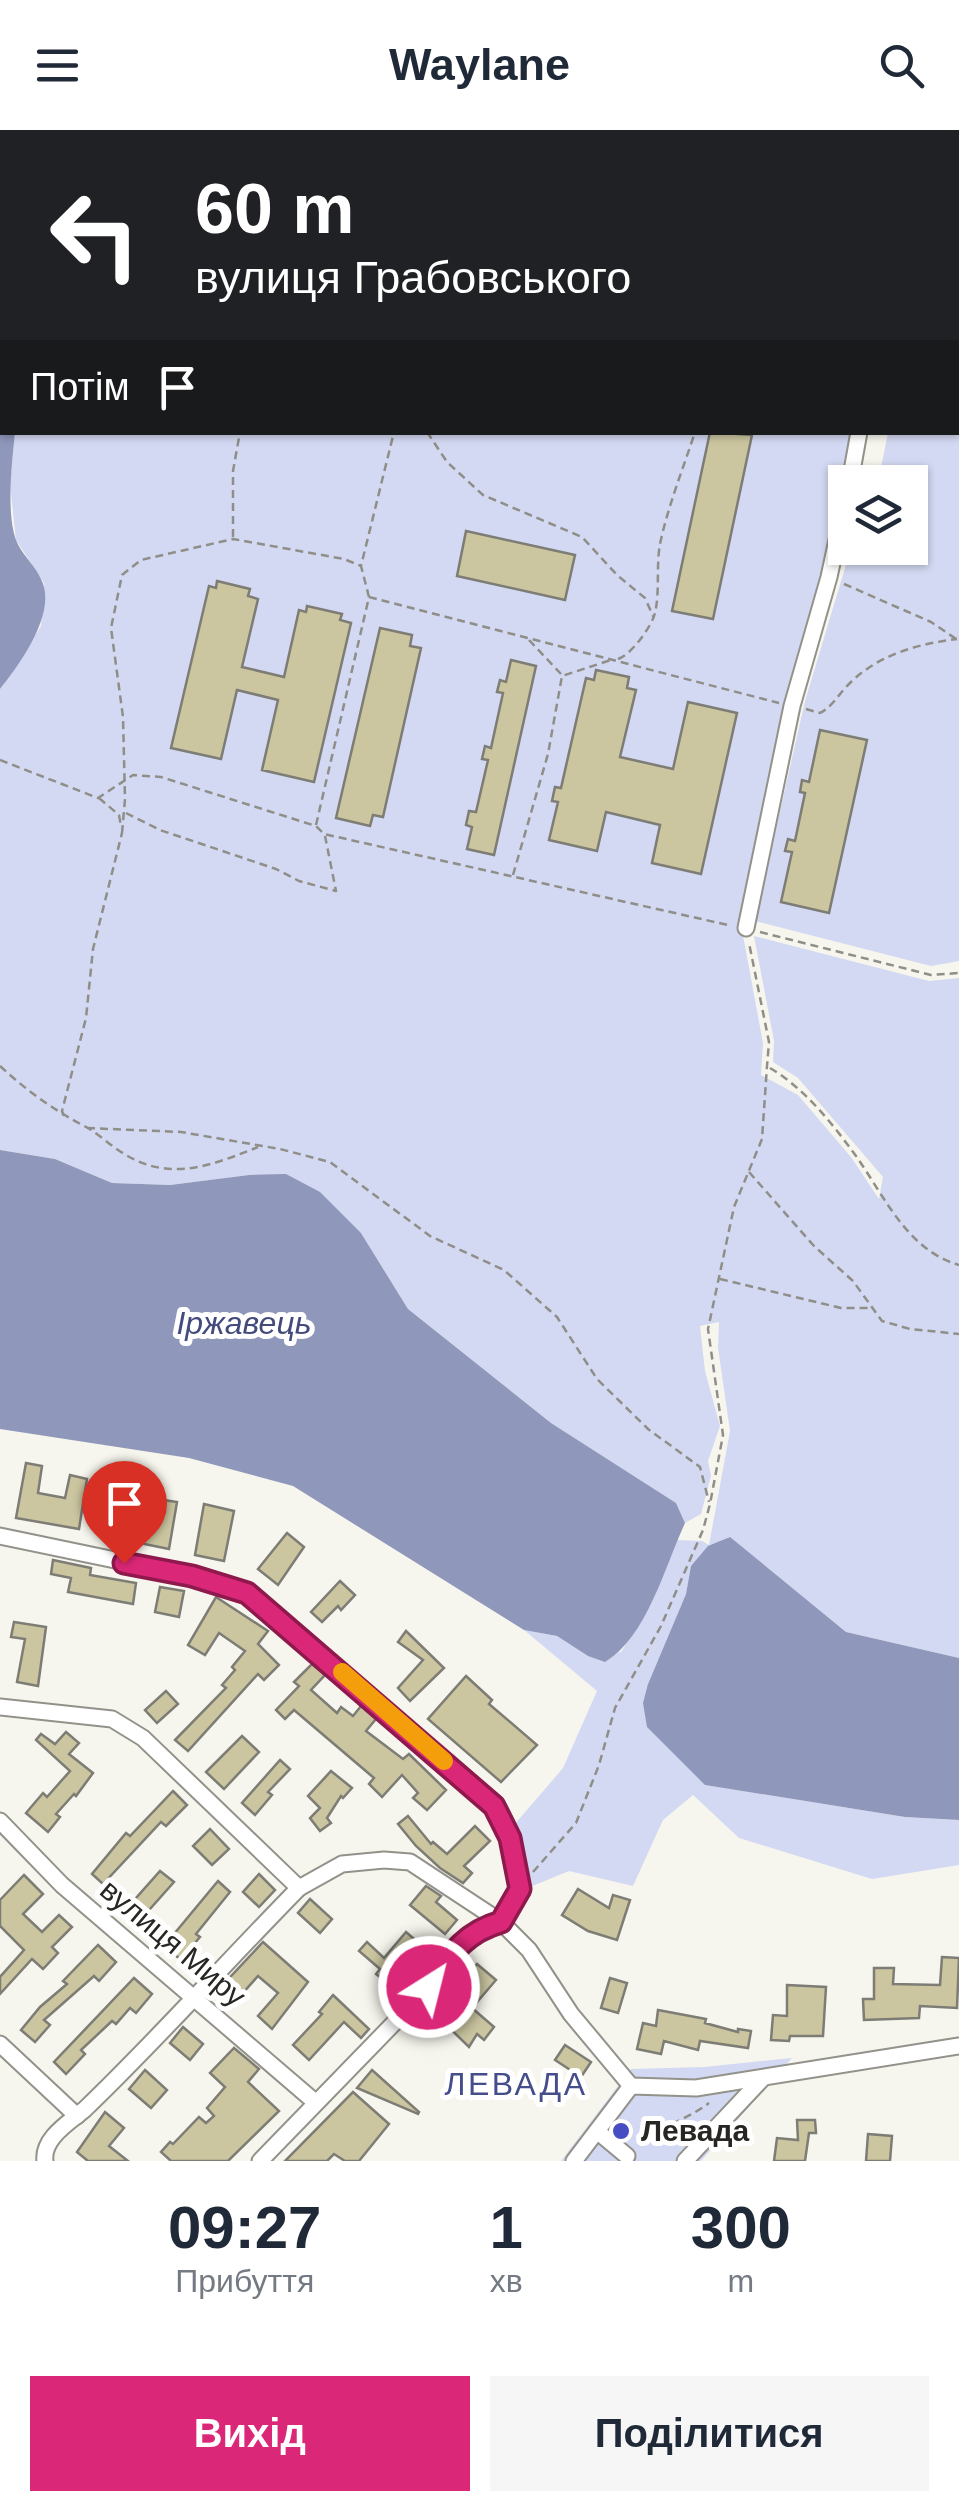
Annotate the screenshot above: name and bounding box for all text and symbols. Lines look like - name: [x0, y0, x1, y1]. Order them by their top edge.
- icon: menu: [30, 38, 85, 93]
- icon: search: [874, 38, 929, 93]
- text: Waylane: [389, 39, 570, 90]
- icon: left: [30, 170, 160, 300]
- text: 60 m: [195, 170, 355, 248]
- text: вулиця Грабовського: [195, 252, 631, 303]
- icon: arrive: [150, 360, 205, 415]
- text: Потім: [30, 366, 130, 408]
- map controls: [828, 465, 928, 565]
- button: layers: [828, 465, 928, 565]
- water label: Іржавець: [176, 1305, 312, 1341]
- pin: [82, 1461, 167, 1564]
- icon: arrive: [97, 1476, 152, 1531]
- street label: вулиця Миру: [94, 1873, 252, 2013]
- position arrow: [377, 1935, 481, 2039]
- district label: ЛЕВАДА: [444, 2066, 588, 2102]
- place label: Левада: [641, 2114, 750, 2147]
- marker: Левада: [610, 2120, 632, 2142]
- text: 09:27: [168, 2194, 321, 2261]
- text: 1: [489, 2194, 523, 2261]
- text: 300: [691, 2194, 791, 2261]
- text: Прибуття: [175, 2263, 314, 2299]
- text: хв: [490, 2263, 523, 2299]
- text: m: [728, 2263, 754, 2299]
- button: Вихід: [30, 2376, 470, 2491]
- button: Поділитися: [490, 2376, 929, 2491]

